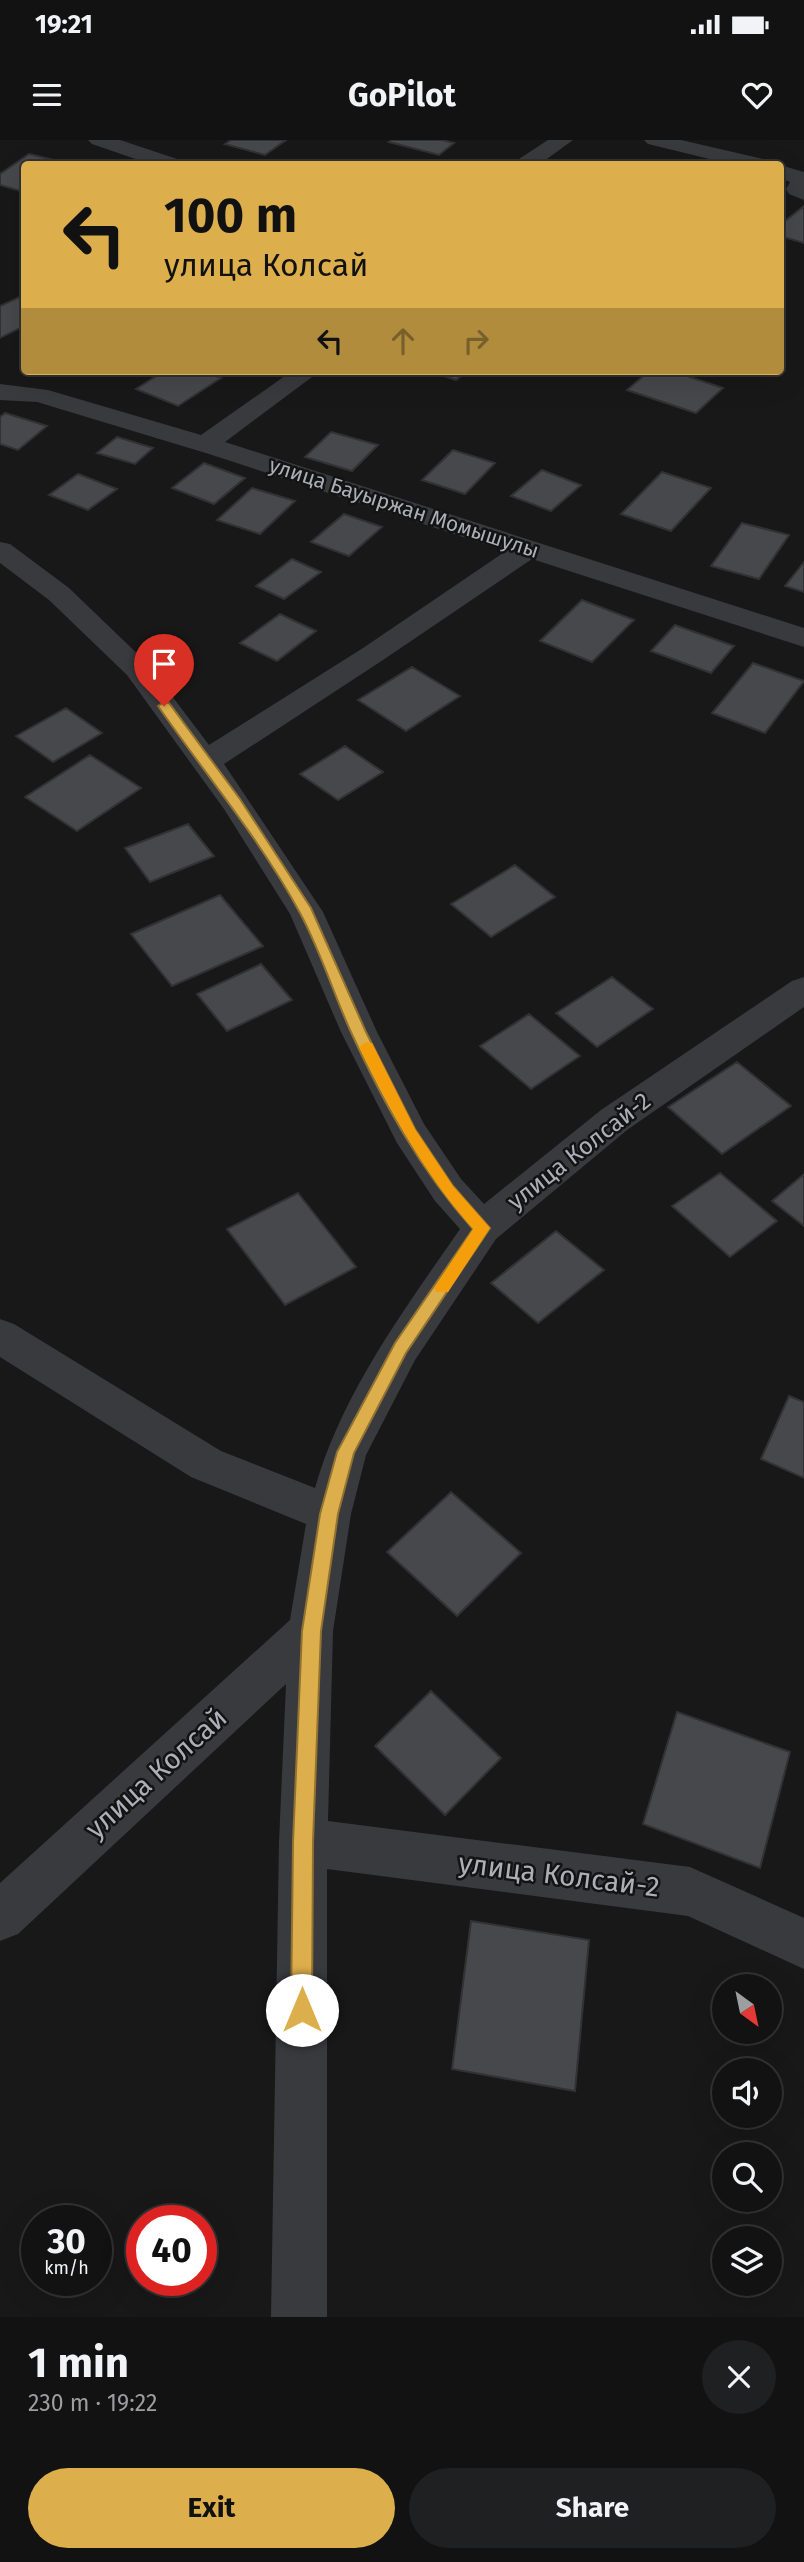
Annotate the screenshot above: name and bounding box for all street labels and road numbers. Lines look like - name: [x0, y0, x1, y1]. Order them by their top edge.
- street label: улица Бауыржан Момышулы: [266, 452, 542, 564]
- street label: улица Колсай-2: [502, 1087, 656, 1215]
- street label: улица Колсай: [78, 1701, 234, 1845]
- street label: улица Колсай-2: [457, 1846, 661, 1904]

